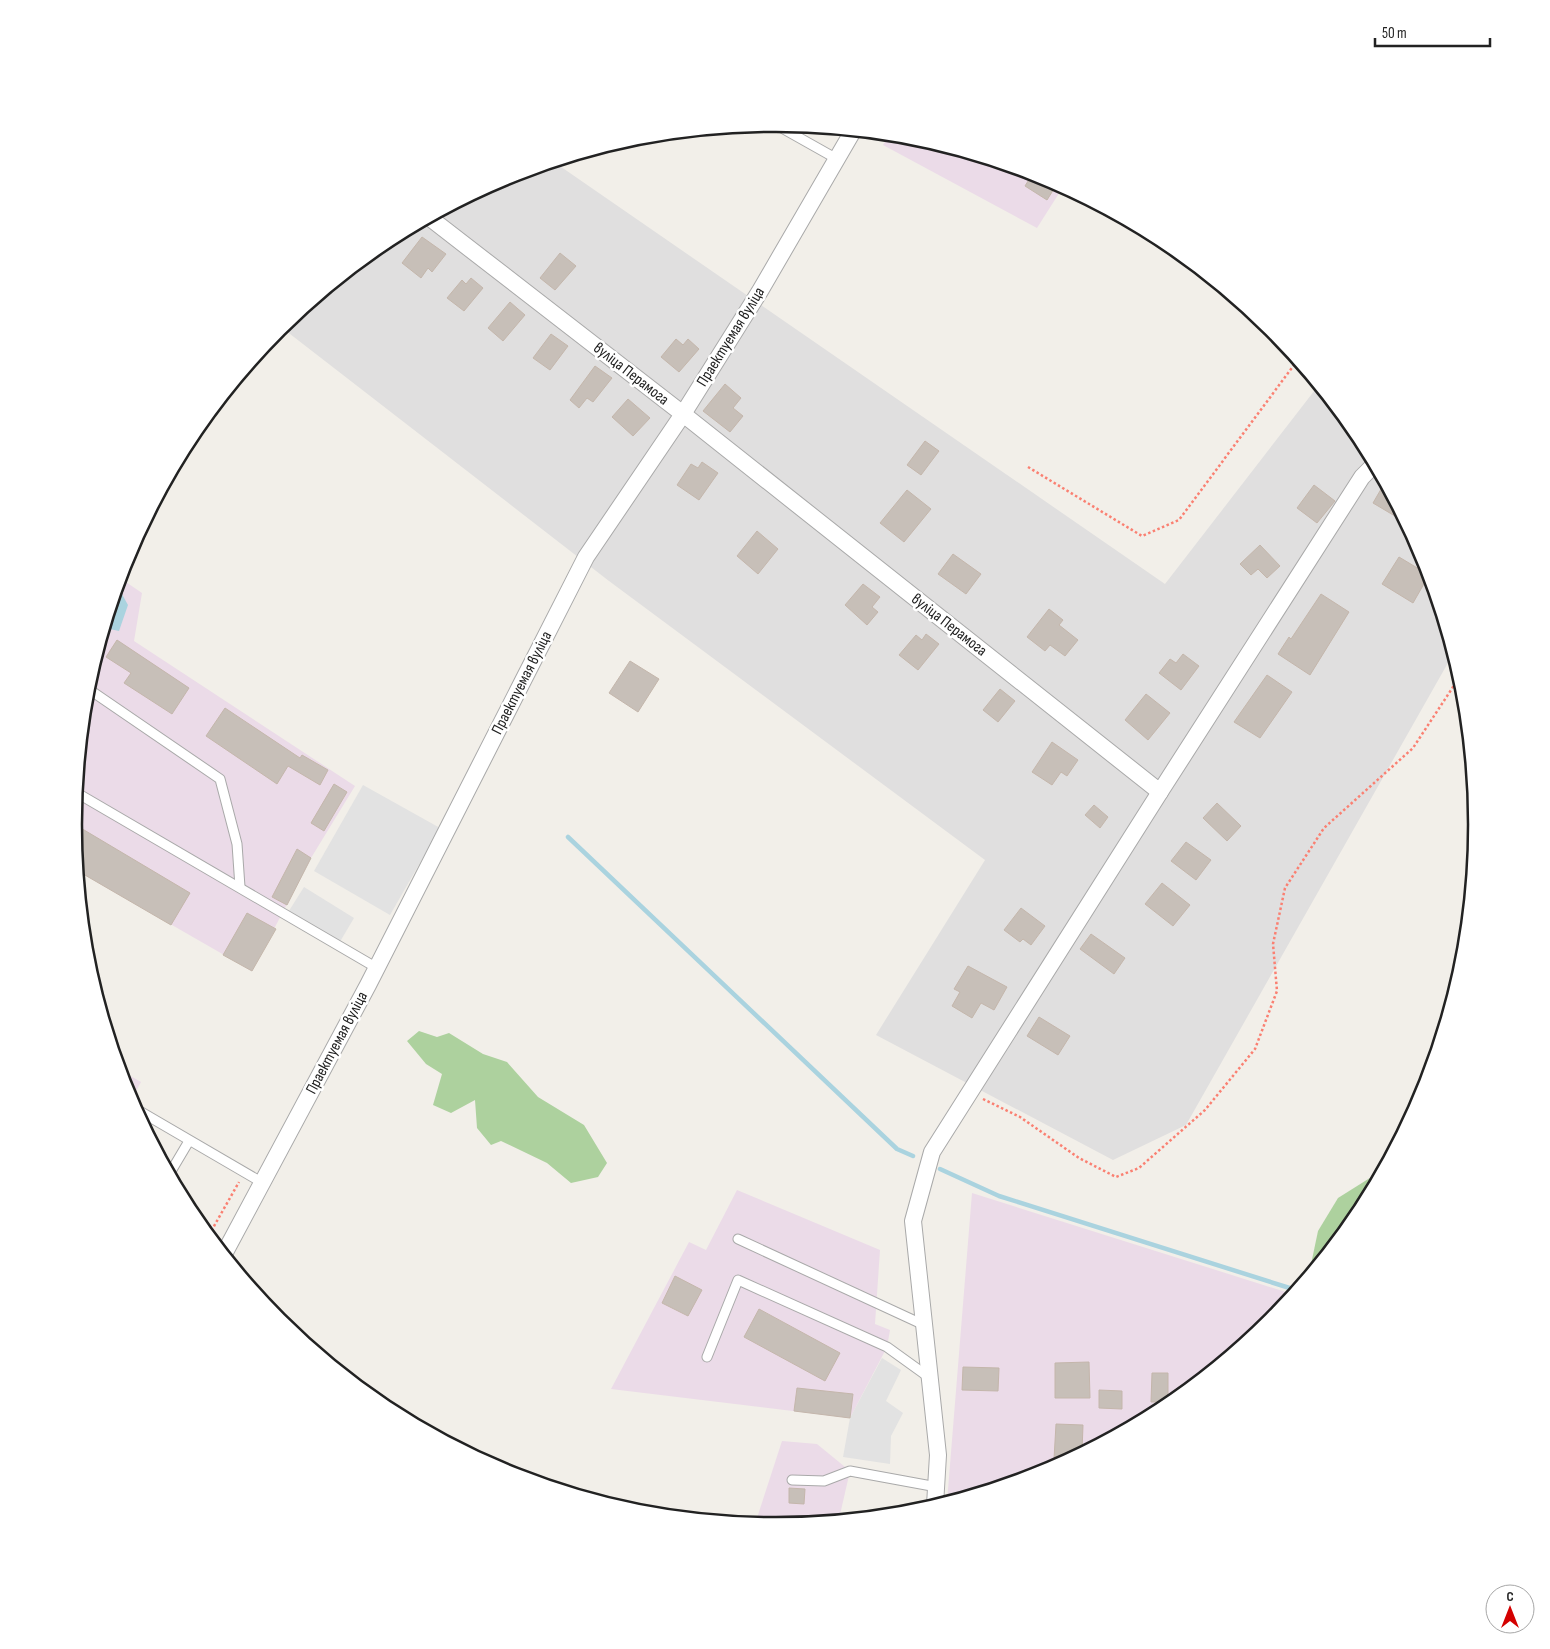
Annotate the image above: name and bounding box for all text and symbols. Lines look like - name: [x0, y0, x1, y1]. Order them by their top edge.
- scale bar: [1375, 15, 1490, 47]
- text: 50 m: [1382, 24, 1407, 43]
- street label: Праектуемая вуліца: [693, 284, 769, 390]
- street label: вуліца Перамога: [589, 339, 673, 409]
- street label: вуліца Перамога: [907, 590, 991, 660]
- street label: Праектуемая вуліца: [488, 628, 556, 738]
- street label: Праектуемая вуліца: [302, 989, 372, 1097]
- north arrow: [1485, 1584, 1535, 1634]
- text: С: [1506, 1588, 1514, 1605]

